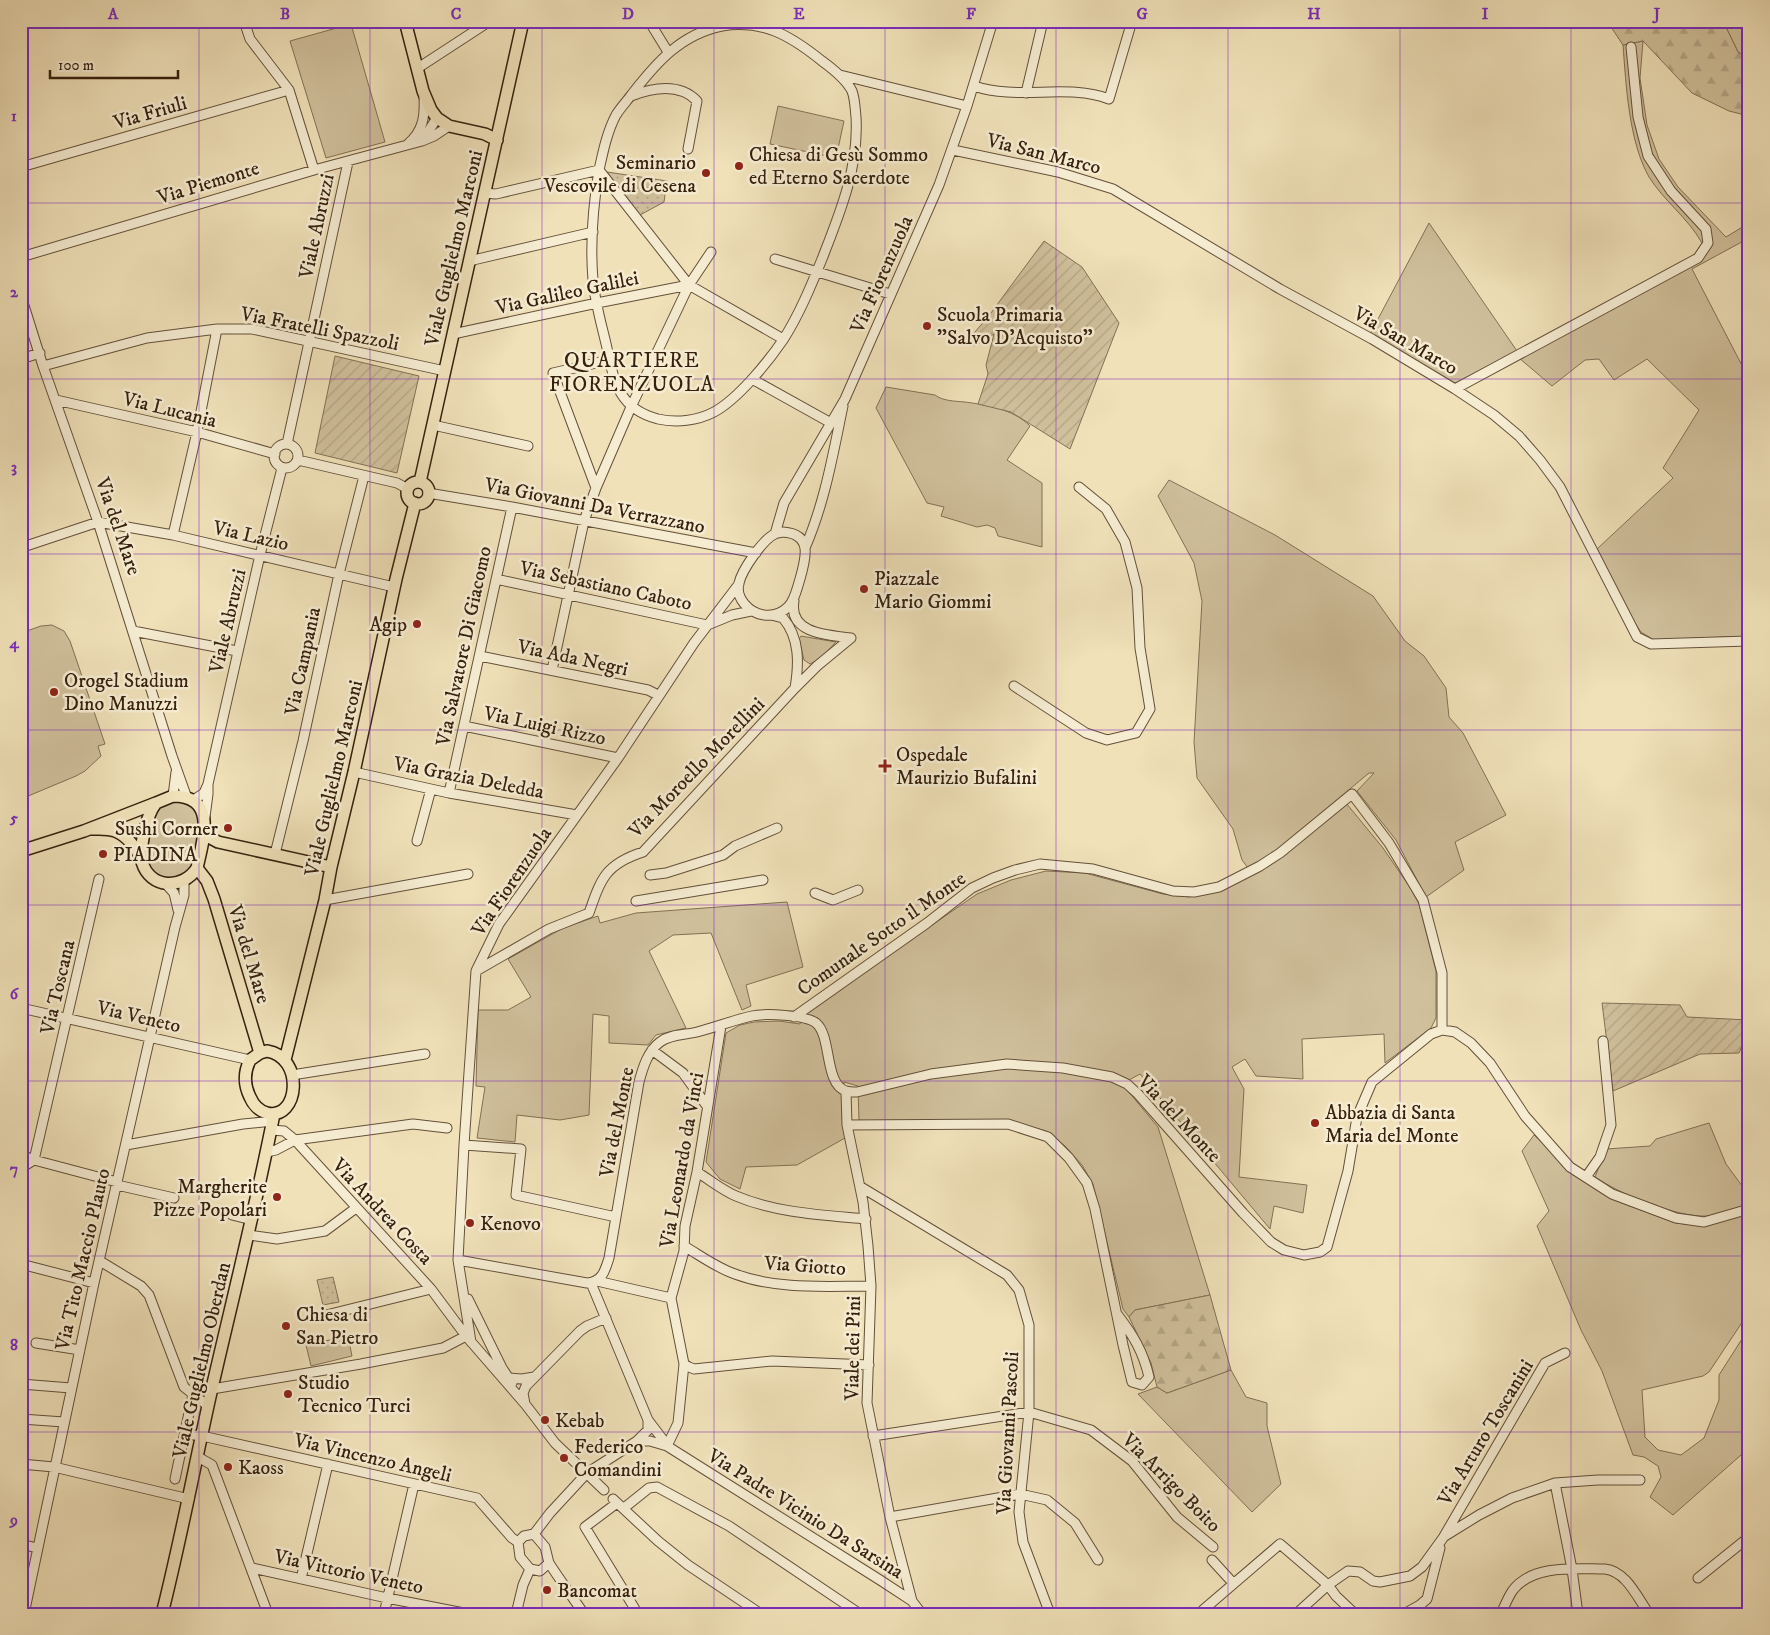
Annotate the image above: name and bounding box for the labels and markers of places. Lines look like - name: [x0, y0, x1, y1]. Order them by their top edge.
- place label: Chiesa di Gesù Sommo ed Eterno Sacerdote: [749, 143, 928, 191]
- place label: Seminario Vescovile di Cesena: [543, 151, 696, 199]
- marker: Chiesa di Gesù Sommo ed Eterno Sacerdote: [733, 160, 745, 172]
- marker: Seminario Vescovile di Cesena: [700, 167, 712, 179]
- place label: Scuola Primaria "Salvo D'Acquisto": [937, 303, 1093, 351]
- marker: Scuola Primaria "Salvo D'Acquisto": [921, 320, 933, 332]
- place label: Piazzale Mario Giommi: [874, 567, 991, 615]
- marker: Piazzale Mario Giommi: [858, 583, 870, 595]
- place label: Agip: [369, 613, 407, 638]
- marker: Agip: [411, 618, 423, 630]
- place label: Orogel Stadium Dino Manuzzi: [64, 669, 189, 717]
- marker: Orogel Stadium Dino Manuzzi: [48, 686, 60, 698]
- place label: Ospedale Maurizio Bufalini: [896, 743, 1037, 791]
- marker: Ospedale Maurizio Bufalini: [878, 759, 892, 773]
- place label: Sushi Corner: [115, 817, 219, 842]
- marker: Sushi Corner: [222, 822, 234, 834]
- place label: PIADINA: [113, 843, 197, 868]
- marker: PIADINA: [97, 848, 109, 860]
- place label: Abbazia di Santa Maria del Monte: [1325, 1101, 1458, 1149]
- marker: Abbazia di Santa Maria del Monte: [1309, 1117, 1321, 1129]
- place label: Margherite Pizze Popolari: [153, 1175, 267, 1223]
- marker: Margherite Pizze Popolari: [271, 1191, 283, 1203]
- place label: Kenovo: [480, 1212, 541, 1237]
- marker: Kenovo: [464, 1217, 476, 1229]
- place label: Chiesa di San Pietro: [296, 1303, 378, 1351]
- marker: Chiesa di San Pietro: [280, 1320, 292, 1332]
- place label: Studio Tecnico Turci: [298, 1371, 411, 1419]
- marker: Studio Tecnico Turci: [282, 1388, 294, 1400]
- place label: Kebab: [555, 1409, 604, 1434]
- marker: Kebab: [539, 1414, 551, 1426]
- place label: Federico Comandini: [574, 1435, 662, 1483]
- marker: Federico Comandini: [558, 1452, 570, 1464]
- place label: Kaoss: [238, 1456, 284, 1481]
- marker: Kaoss: [222, 1461, 234, 1473]
- place label: Bancomat: [557, 1579, 637, 1604]
- marker: Bancomat: [541, 1584, 553, 1596]

